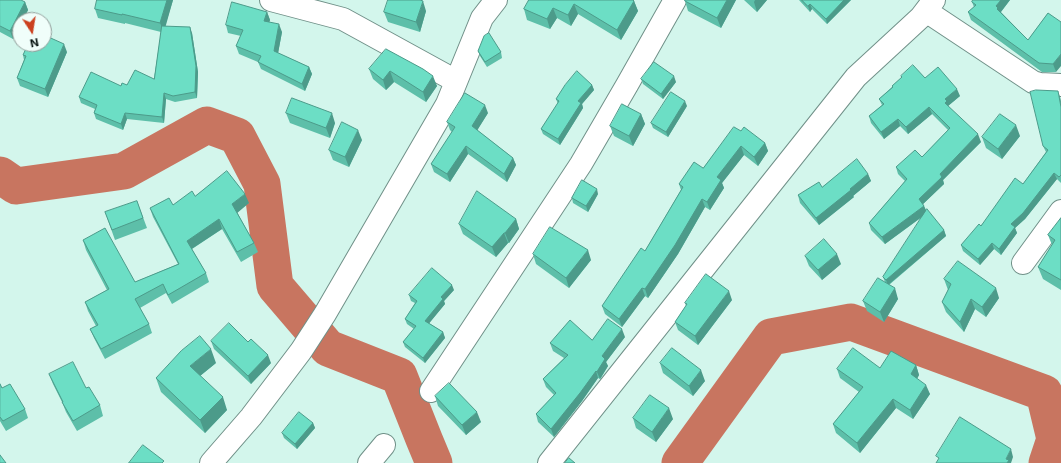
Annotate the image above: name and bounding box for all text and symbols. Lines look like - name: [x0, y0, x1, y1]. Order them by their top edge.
- north arrow: [12, 12, 52, 52]
- text: N: [29, 35, 40, 50]

